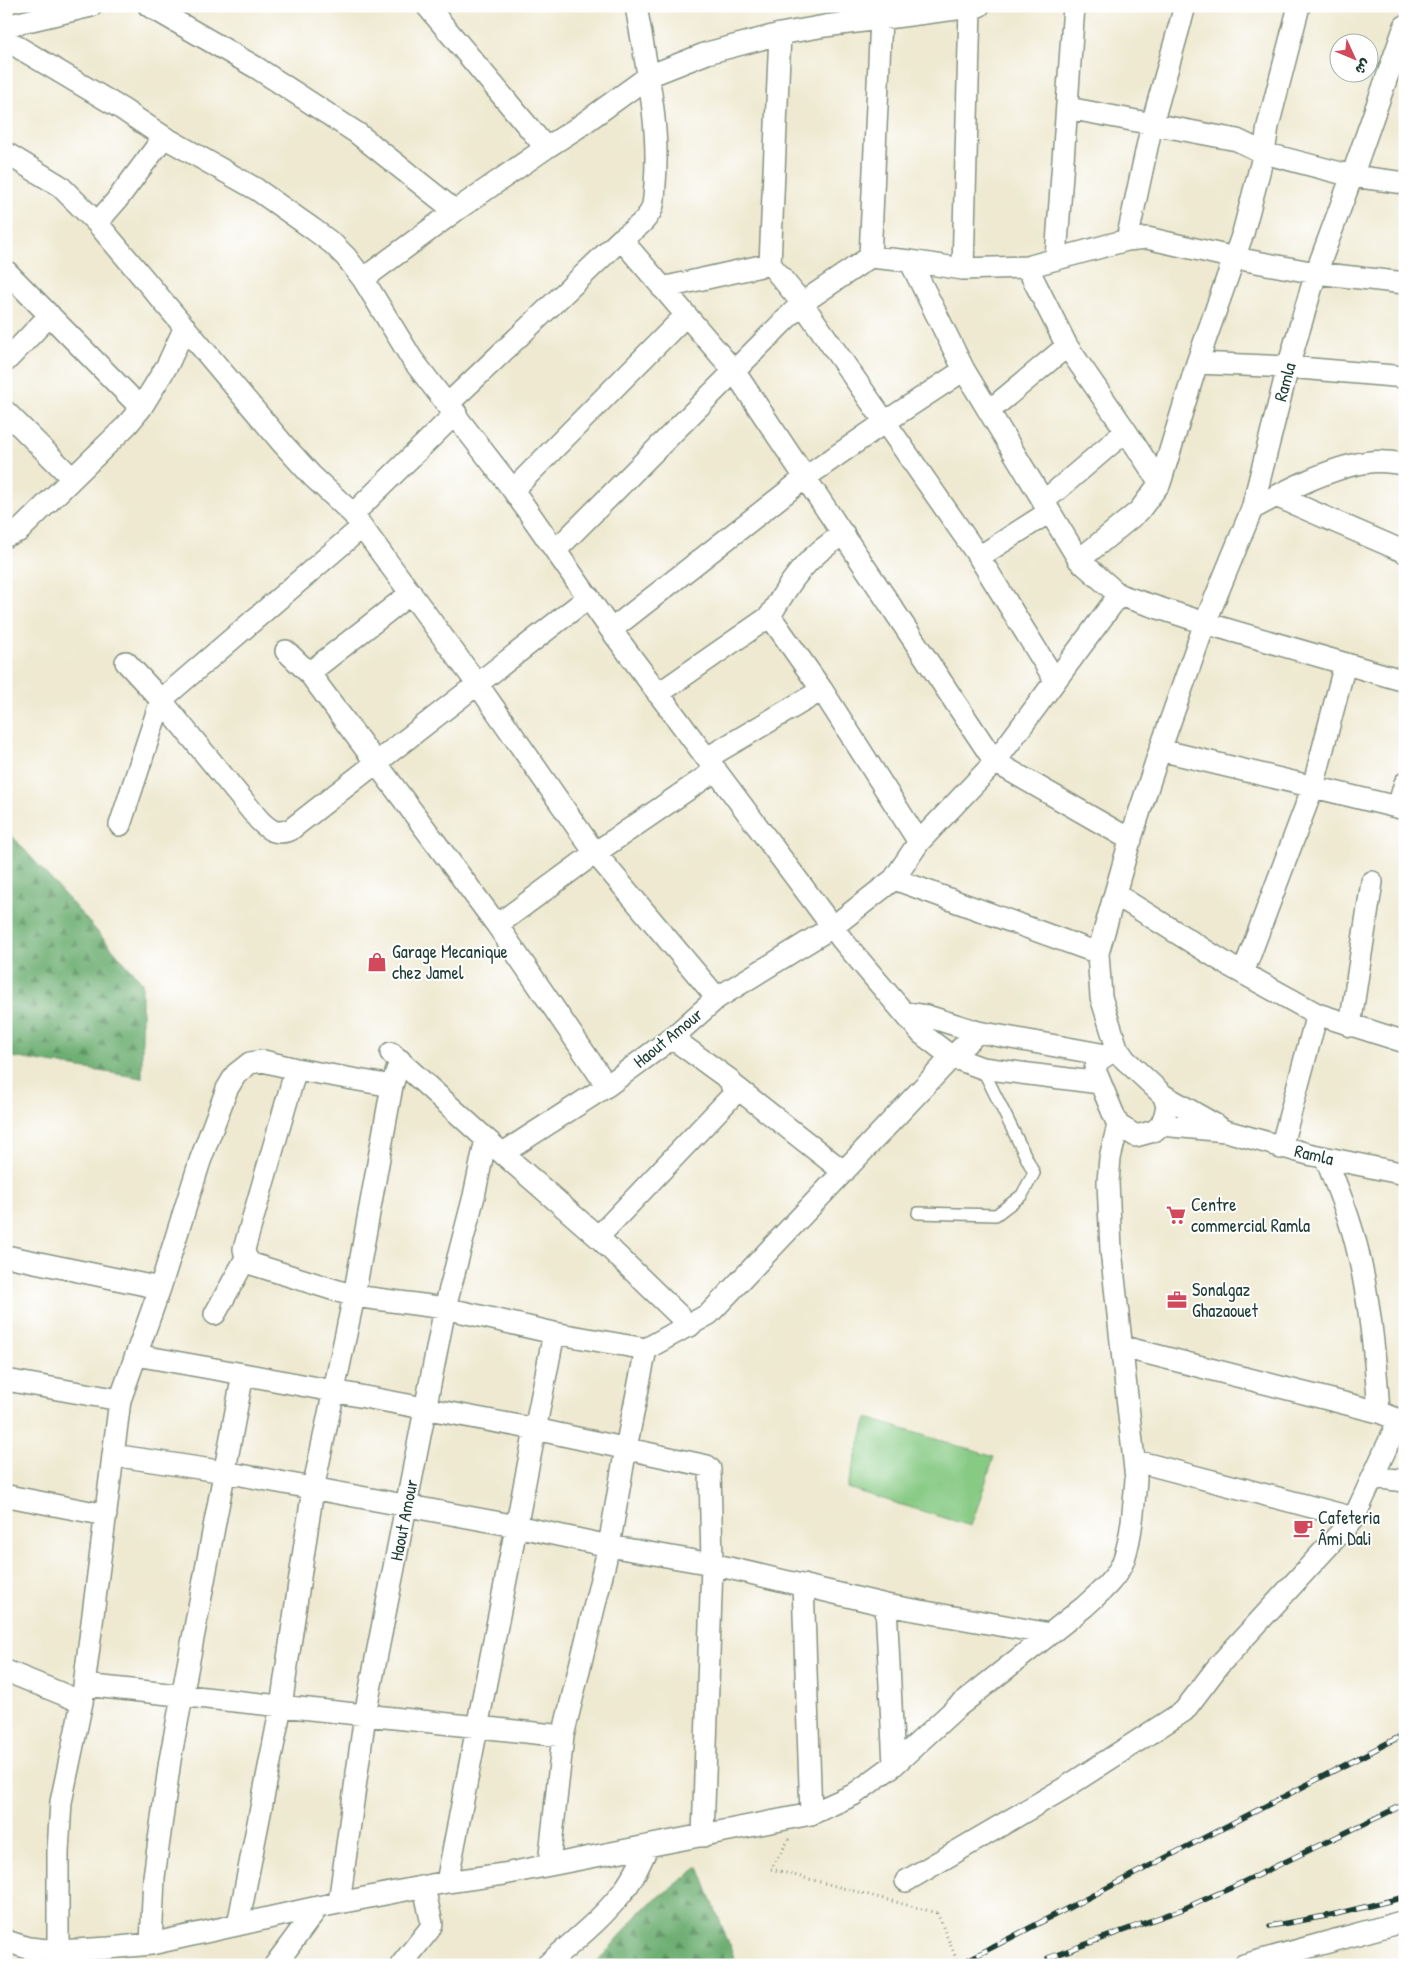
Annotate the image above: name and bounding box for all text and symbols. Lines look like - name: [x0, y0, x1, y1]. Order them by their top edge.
- north arrow: [1328, 32, 1378, 82]
- text: ش: [1352, 55, 1376, 80]
- street label: Ramla: [1267, 360, 1302, 404]
- place label: Garage Mecanique chez Jamel: [392, 939, 508, 985]
- shop icon: Garage Mecanique chez Jamel: [366, 951, 388, 973]
- street label: Haout Amour: [628, 1002, 708, 1073]
- street label: Ramla: [1292, 1138, 1336, 1171]
- place label: Centre commercial Ramla: [1191, 1192, 1310, 1238]
- supermarket icon: Centre commercial Ramla: [1165, 1204, 1187, 1226]
- place label: Sonalgaz Ghazaouet: [1192, 1277, 1259, 1323]
- office icon: Sonalgaz Ghazaouet: [1166, 1289, 1188, 1311]
- street label: Haout Amour: [383, 1477, 424, 1563]
- place label: Cafeteria Âmi Dali: [1318, 1505, 1380, 1551]
- cafe icon: Cafeteria Âmi Dali: [1292, 1517, 1314, 1539]

